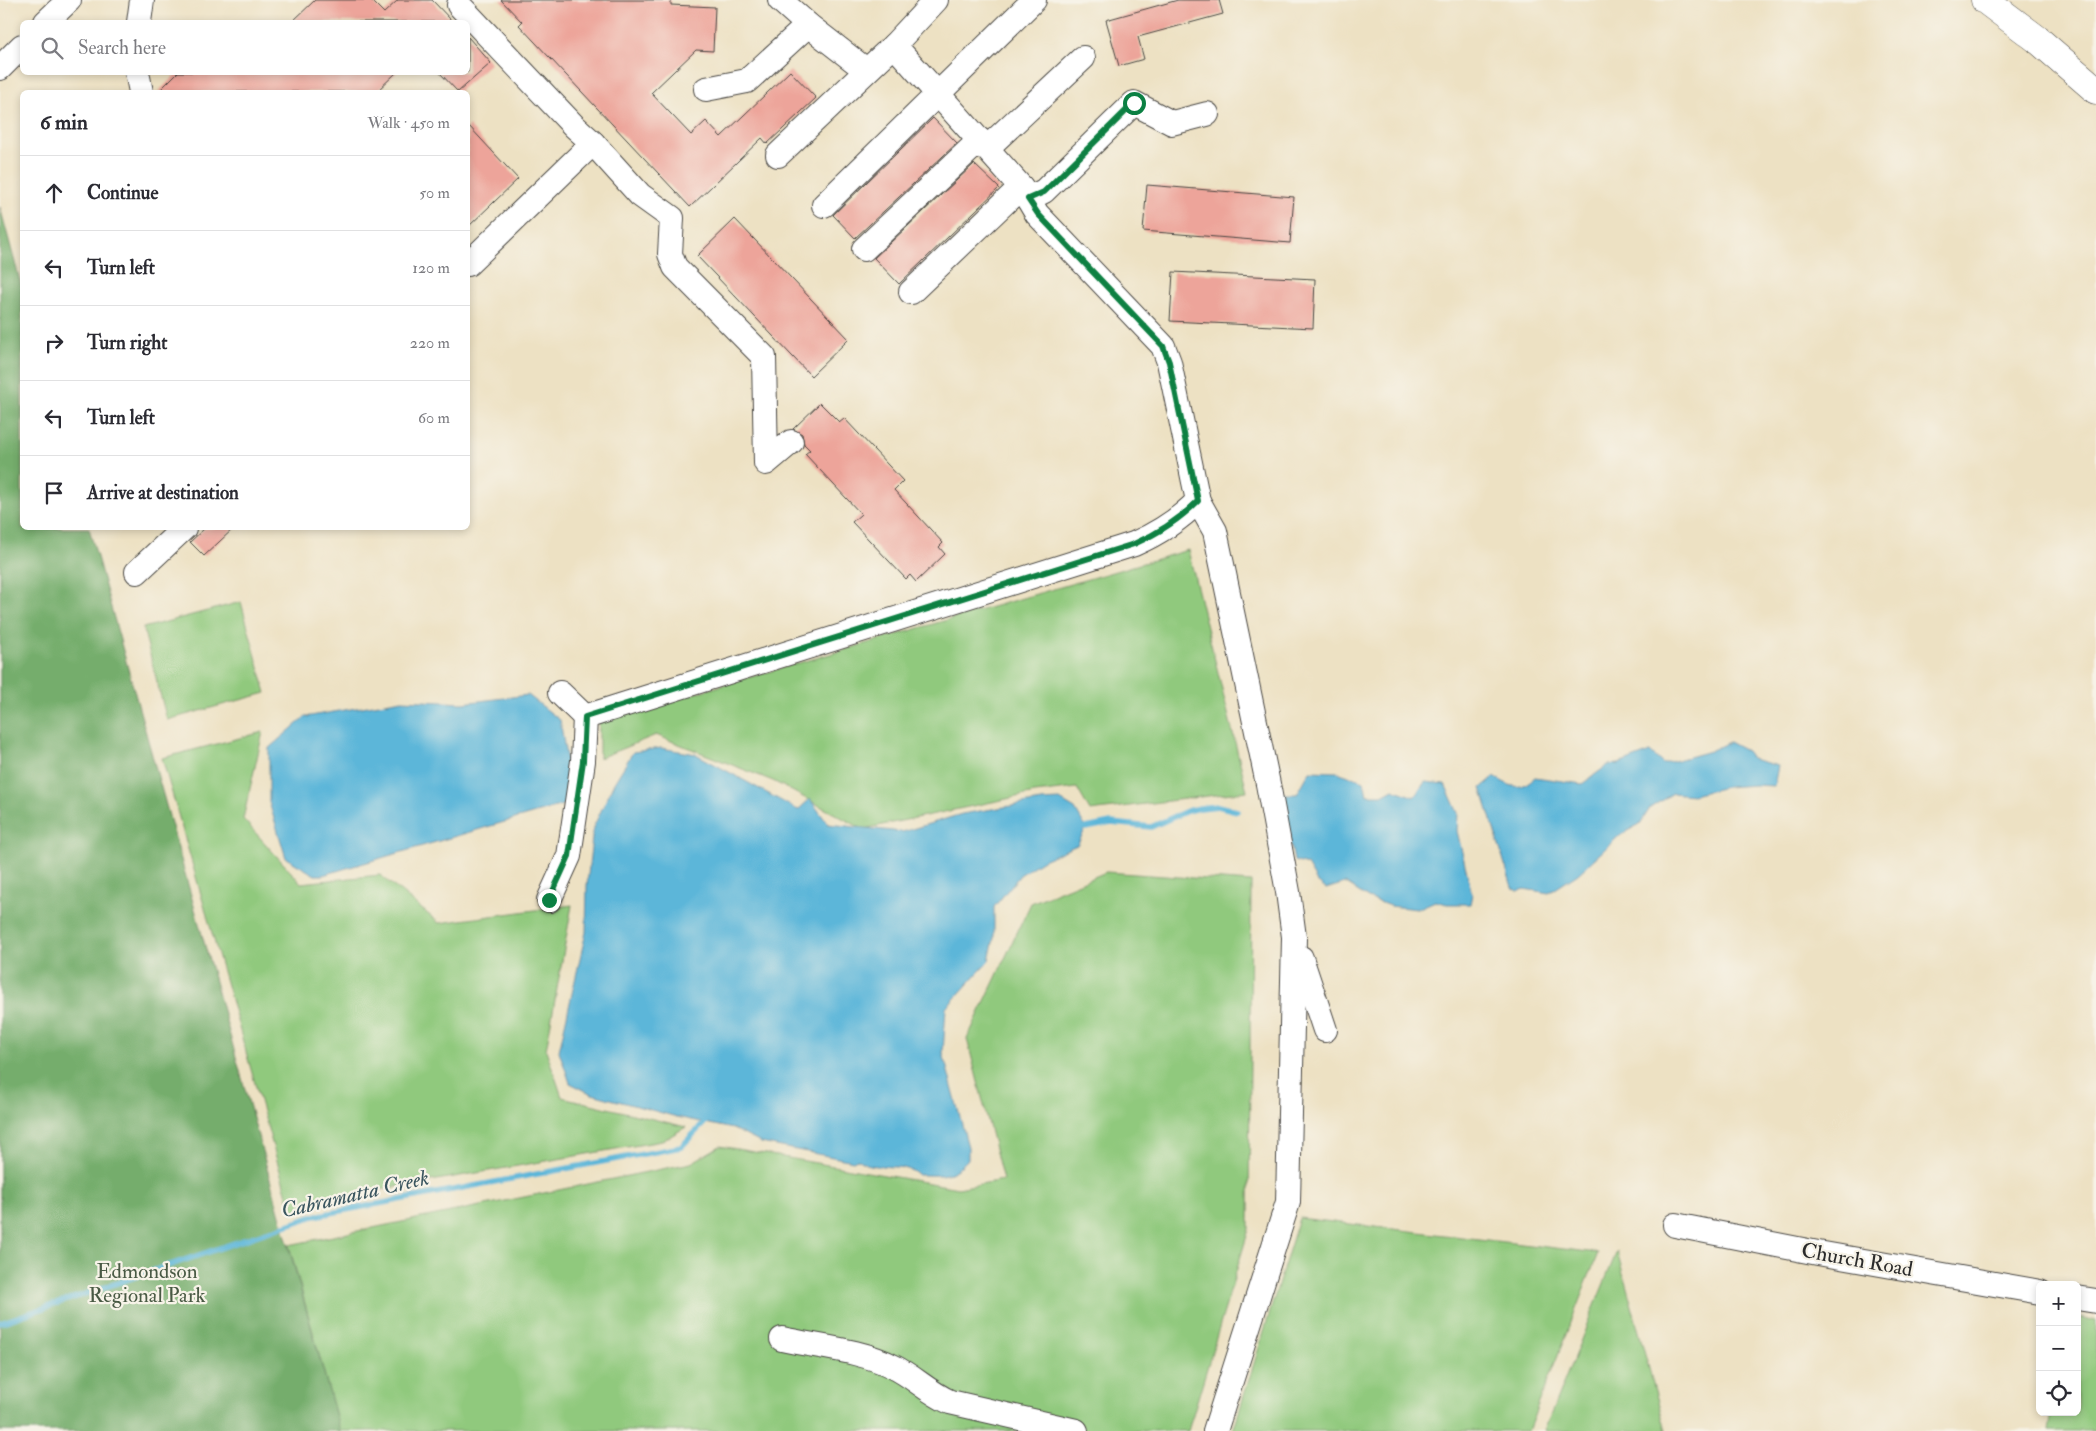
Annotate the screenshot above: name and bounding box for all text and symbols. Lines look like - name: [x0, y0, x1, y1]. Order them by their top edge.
- search box: [20, 20, 470, 75]
- icon: search: [38, 34, 66, 62]
- text: Search here: [78, 36, 166, 60]
- route start: [1123, 92, 1146, 115]
- text: 6 min: [40, 109, 88, 136]
- text: Walk · 450 m: [367, 113, 450, 133]
- icon: ahead: [40, 179, 68, 207]
- text: Continue: [87, 181, 158, 205]
- text: 50 m: [419, 183, 450, 203]
- icon: left: [40, 254, 68, 282]
- text: Turn left: [87, 256, 155, 280]
- text: 120 m: [412, 258, 450, 278]
- icon: right: [40, 329, 68, 357]
- text: Turn right: [87, 331, 167, 355]
- text: 220 m: [410, 333, 450, 353]
- icon: left: [40, 404, 68, 432]
- text: Turn left: [87, 406, 155, 430]
- text: 60 m: [418, 408, 450, 428]
- icon: arrive: [40, 479, 68, 507]
- text: Arrive at destination: [87, 481, 239, 505]
- route end: [538, 889, 561, 912]
- water label: Cabramatta Creek: [278, 1163, 432, 1225]
- street label: Church Road: [1799, 1237, 1915, 1283]
- park label: Edmondson Regional Park: [88, 1258, 206, 1309]
- map controls: [2036, 1281, 2081, 1416]
- button: +: [2036, 1281, 2081, 1326]
- button: −: [2036, 1326, 2081, 1371]
- button: locate: [2036, 1371, 2081, 1416]

